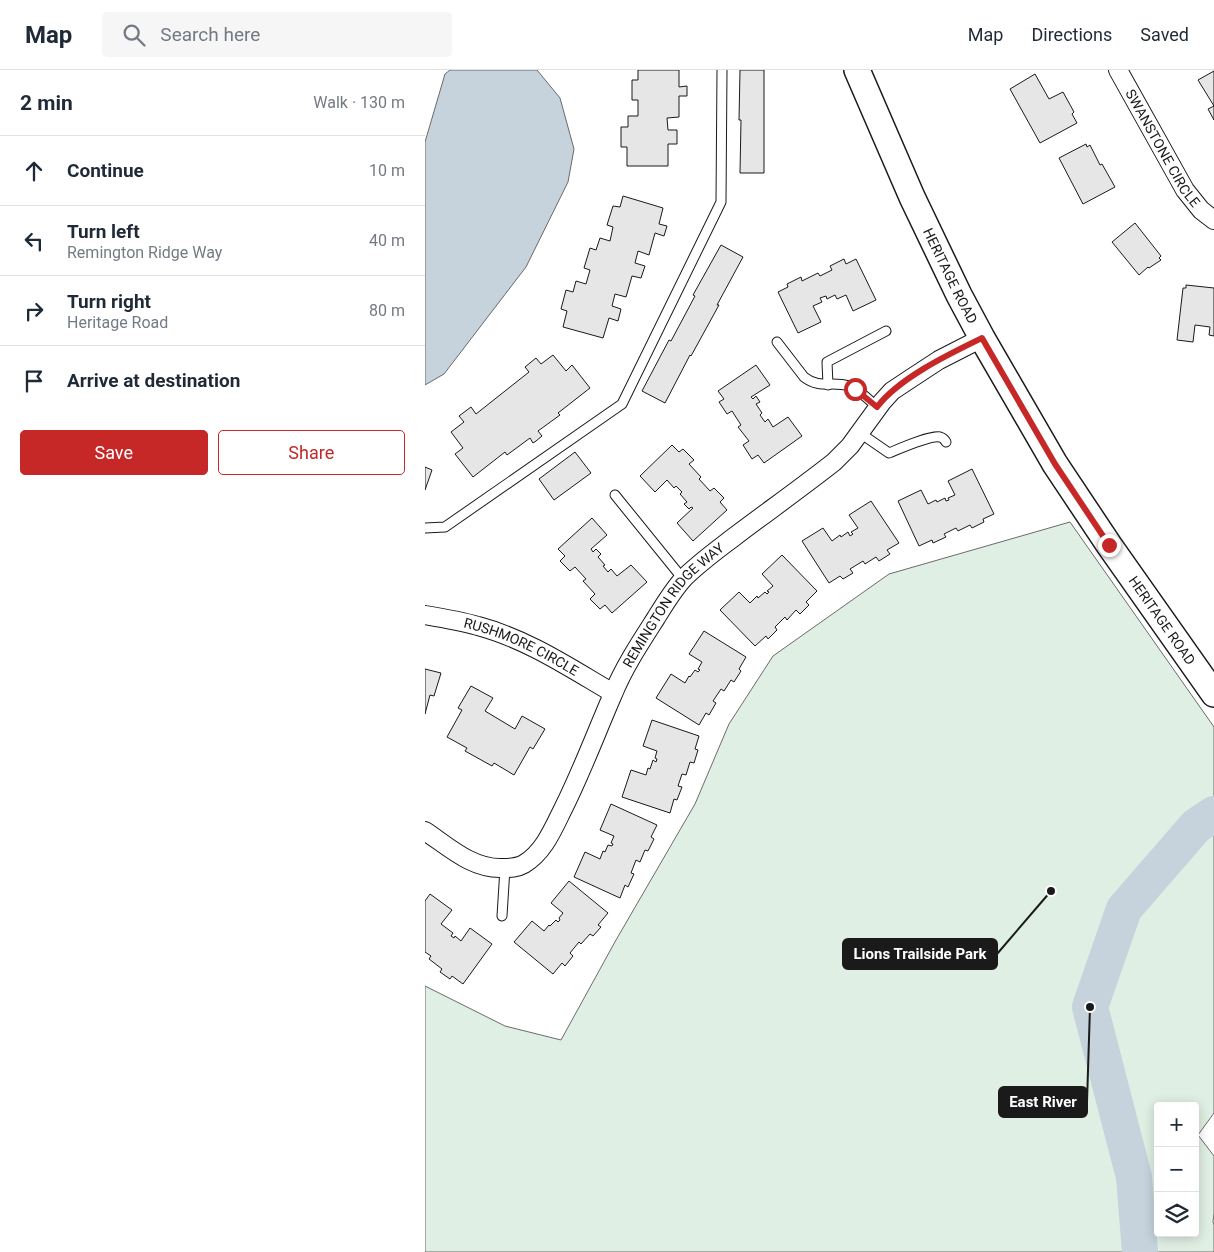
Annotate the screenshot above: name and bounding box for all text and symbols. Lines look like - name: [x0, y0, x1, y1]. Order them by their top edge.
- search box: [102, 12, 452, 57]
- text: Map: [25, 21, 72, 49]
- icon: search: [120, 21, 148, 49]
- text: Search here: [160, 23, 260, 46]
- text: Map: [968, 24, 1003, 45]
- text: Directions: [1031, 24, 1112, 45]
- text: Saved: [1140, 24, 1189, 45]
- street label: SWANSTONE CIRCLE: [1122, 86, 1203, 210]
- text: 2 min: [20, 91, 73, 115]
- text: Walk · 130 m: [313, 93, 405, 112]
- icon: ahead: [20, 157, 48, 185]
- text: Continue: [67, 159, 144, 182]
- text: 10 m: [369, 161, 405, 180]
- text: Turn left: [67, 220, 140, 243]
- street label: HERITAGE ROAD: [920, 225, 981, 326]
- icon: left: [20, 227, 48, 255]
- text: 40 m: [369, 231, 405, 250]
- text: Remington Ridge Way: [67, 243, 222, 262]
- text: Turn right: [67, 290, 151, 313]
- icon: right: [20, 297, 48, 325]
- text: 80 m: [369, 301, 405, 320]
- text: Heritage Road: [67, 313, 168, 332]
- icon: arrive: [20, 367, 48, 395]
- text: Arrive at destination: [67, 369, 240, 392]
- route start: [844, 378, 867, 401]
- button: Save: [20, 430, 208, 475]
- button: Share: [218, 430, 405, 475]
- route end: [1098, 534, 1121, 557]
- street label: REMINGTON RIDGE WAY: [619, 539, 727, 670]
- street label: HERITAGE ROAD: [1125, 573, 1199, 668]
- street label: RUSHMORE CIRCLE: [462, 615, 582, 679]
- callout: Lions Trailside Park: [843, 939, 997, 969]
- text: Lions Trailside Park: [853, 945, 988, 963]
- callout: East River: [999, 1087, 1087, 1117]
- text: East River: [1009, 1093, 1077, 1111]
- map controls: [1154, 1102, 1199, 1237]
- button: +: [1154, 1102, 1199, 1147]
- button: −: [1154, 1147, 1199, 1192]
- button: layers: [1154, 1192, 1199, 1237]

